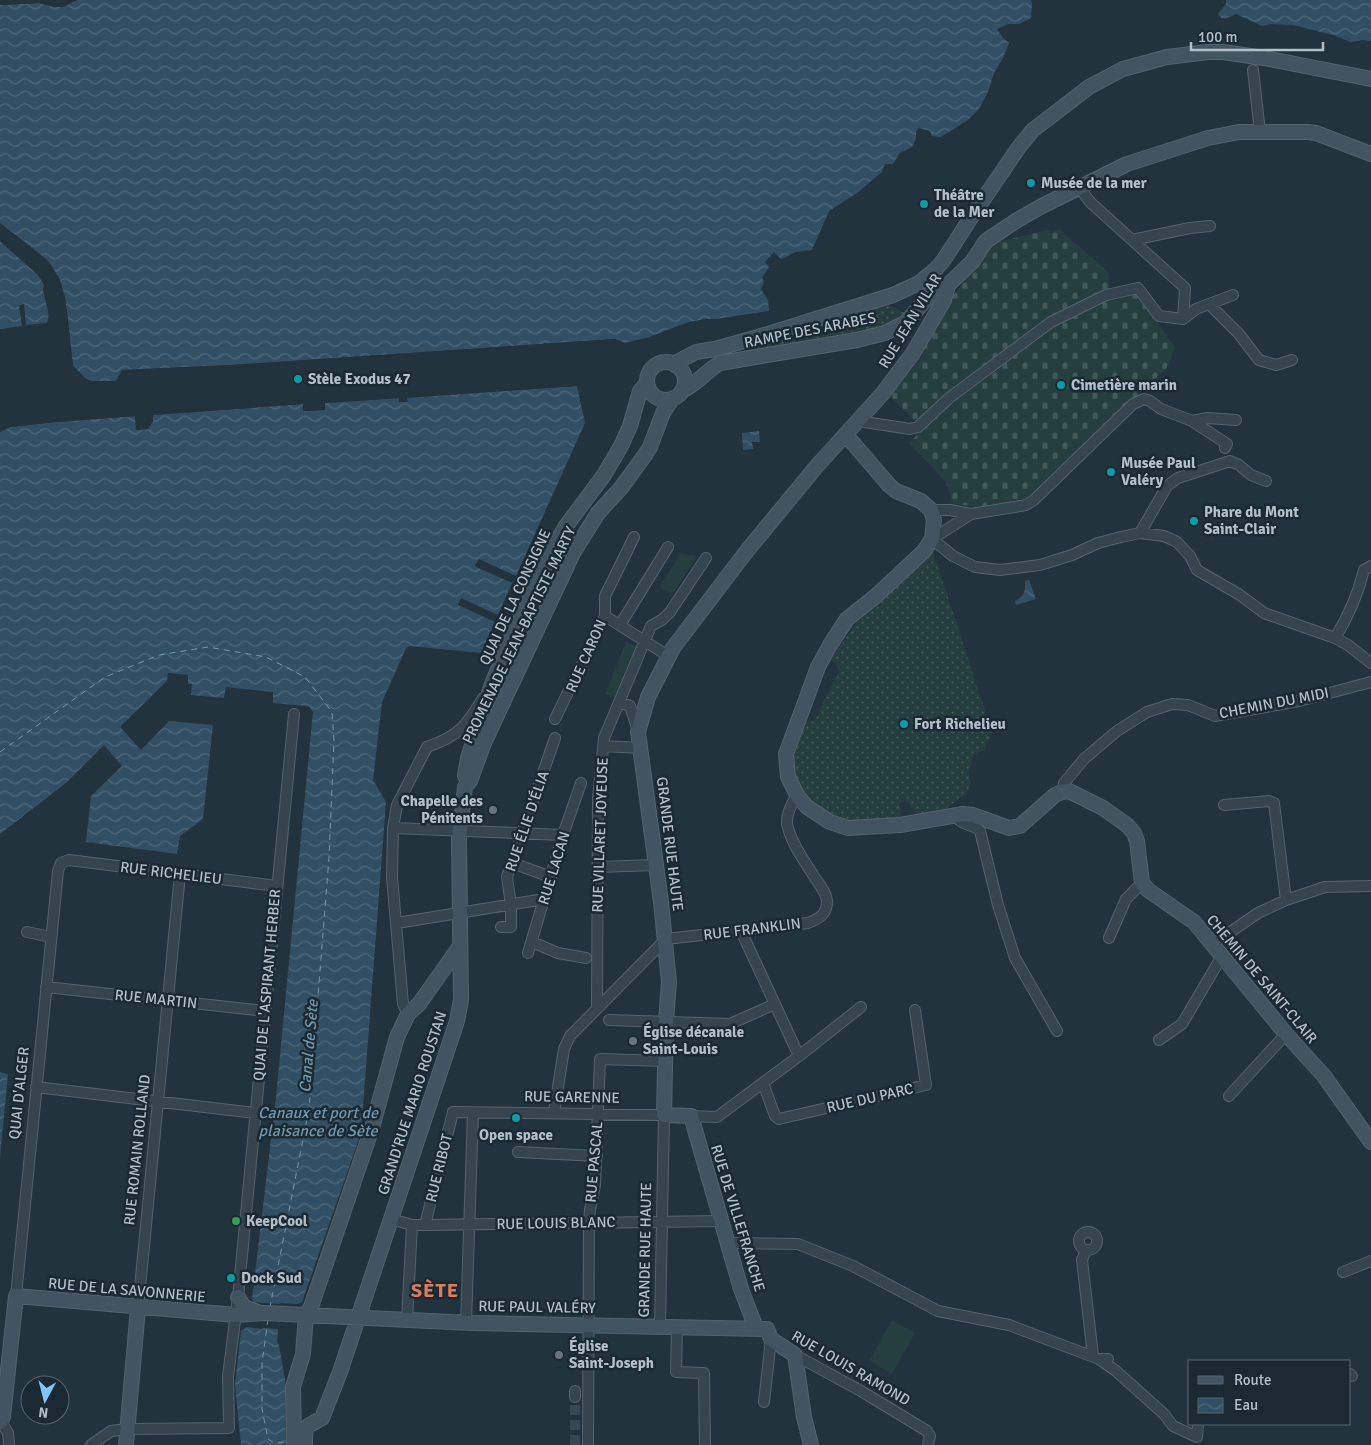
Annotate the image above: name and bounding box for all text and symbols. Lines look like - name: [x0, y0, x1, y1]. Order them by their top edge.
- scale bar: [1191, 20, 1324, 52]
- text: 100 m: [1198, 28, 1238, 46]
- place label: Musée de la mer: [1041, 174, 1147, 192]
- marker: Musée de la mer: [1025, 177, 1037, 189]
- place label: Théâtre de la Mer: [934, 186, 995, 221]
- marker: Théâtre de la Mer: [918, 198, 930, 210]
- street label: RUE JEAN VILAR: [875, 270, 945, 372]
- street label: RAMPE DES ARABES: [743, 308, 877, 352]
- place label: Stèle Exodus 47: [308, 370, 411, 388]
- marker: Stèle Exodus 47: [292, 373, 304, 385]
- place label: Cimetière marin: [1071, 376, 1177, 394]
- marker: Cimetière marin: [1055, 379, 1067, 391]
- place label: Musée Paul Valéry: [1121, 454, 1196, 489]
- marker: Musée Paul Valéry: [1105, 466, 1117, 478]
- place label: Phare du Mont Saint-Clair: [1204, 503, 1299, 538]
- marker: Phare du Mont Saint-Clair: [1188, 515, 1200, 527]
- street label: PROMENADE JEAN-BAPTISTE MARTY: [458, 523, 580, 746]
- street label: QUAI DE LA CONSIGNE: [476, 526, 554, 668]
- street label: RUE CARON: [562, 617, 610, 695]
- street label: CHEMIN DU MIDI: [1218, 684, 1330, 722]
- place label: Fort Richelieu: [914, 715, 1006, 733]
- marker: Fort Richelieu: [898, 718, 910, 730]
- street label: RUE VILLARET JOYEUSE: [588, 757, 612, 913]
- street label: RUE ÉLIE D'ÉLIA: [500, 768, 553, 874]
- street label: GRANDE RUE HAUTE: [653, 776, 687, 912]
- place label: Chapelle des Pénitents: [401, 792, 483, 827]
- marker: Chapelle des Pénitents: [487, 804, 499, 816]
- street label: RUE LACAN: [534, 829, 574, 907]
- street label: RUE RICHELIEU: [119, 858, 223, 888]
- street label: QUAI DE L'ASPIRANT HERBER: [250, 888, 284, 1082]
- street label: CHEMIN DE SAINT-CLAIR: [1203, 911, 1321, 1047]
- street label: RUE FRANKLIN: [702, 914, 802, 944]
- street label: RUE MARTIN: [114, 986, 198, 1012]
- water label: Canal de Sète: [295, 998, 323, 1093]
- street label: GRAND'RUE MARIO ROUSTAN: [374, 1009, 450, 1197]
- place label: Église décanale Saint-Louis: [643, 1022, 744, 1058]
- marker: Église décanale Saint-Louis: [627, 1035, 639, 1047]
- street label: QUAI D'ALGER: [5, 1046, 33, 1140]
- street label: RUE ROMAIN ROLLAND: [120, 1074, 154, 1226]
- street label: RUE DU PARC: [825, 1079, 915, 1117]
- street label: RUE GARENNE: [524, 1087, 620, 1107]
- water label: Canaux et port de plaisance de Sète: [258, 1103, 379, 1141]
- marker: Open space: [510, 1112, 522, 1124]
- street label: RUE PASCAL: [581, 1120, 607, 1203]
- place label: Open space: [479, 1126, 553, 1144]
- street label: RUE RIBOT: [422, 1131, 456, 1204]
- street label: RUE DE VILLEFRANCHE: [707, 1142, 769, 1294]
- street label: GRANDE RUE HAUTE: [635, 1182, 655, 1318]
- place label: KeepCool: [246, 1212, 308, 1230]
- street label: RUE LOUIS BLANC: [496, 1213, 616, 1233]
- marker: KeepCool: [230, 1215, 242, 1227]
- place label: Dock Sud: [241, 1269, 302, 1287]
- marker: Dock Sud: [225, 1272, 237, 1284]
- street label: RUE DE LA SAVONNERIE: [47, 1274, 207, 1306]
- district label: SÈTE: [411, 1278, 459, 1303]
- street label: RUE PAUL VALÉRY: [478, 1296, 596, 1317]
- street label: RUE LOUIS RAMOND: [788, 1327, 914, 1409]
- place label: Église Saint-Joseph: [569, 1336, 654, 1372]
- marker: Église Saint-Joseph: [553, 1349, 565, 1361]
- legend: [1188, 1360, 1351, 1425]
- text: Route: [1234, 1371, 1271, 1389]
- north arrow: [20, 1375, 70, 1425]
- text: Eau: [1234, 1396, 1258, 1414]
- text: N: [38, 1403, 49, 1421]

